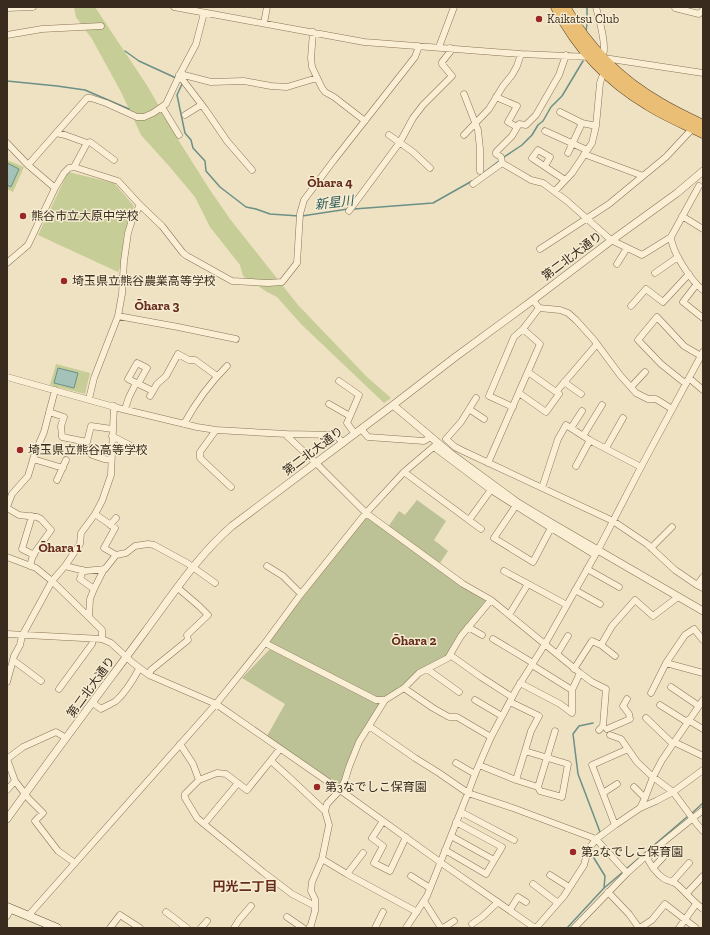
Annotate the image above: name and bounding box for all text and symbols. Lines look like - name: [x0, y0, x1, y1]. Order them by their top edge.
- place label: Kaikatsu Club: [547, 12, 619, 26]
- marker: Kaikatsu Club: [534, 14, 544, 24]
- district label: Ōhara 4: [307, 175, 353, 190]
- water label: 新星川: [314, 192, 356, 212]
- place label: 熊谷市立大原中学校: [31, 209, 139, 223]
- marker: 熊谷市立大原中学校: [18, 211, 28, 221]
- street label: 第二北大通り: [539, 229, 605, 283]
- place label: 埼玉県立熊谷農業高等学校: [72, 274, 216, 288]
- marker: 埼玉県立熊谷農業高等学校: [59, 276, 69, 286]
- district label: Ōhara 3: [135, 298, 180, 313]
- street label: 第二北大通り: [280, 424, 346, 478]
- place label: 埼玉県立熊谷高等学校: [28, 443, 148, 457]
- marker: 埼玉県立熊谷高等学校: [15, 445, 25, 455]
- district label: Ōhara 1: [38, 540, 82, 555]
- district label: Ōhara 2: [392, 633, 437, 648]
- street label: 第二北大通り: [64, 654, 118, 720]
- place label: 第3なでしこ保育園: [325, 780, 427, 794]
- marker: 第3なでしこ保育園: [312, 782, 322, 792]
- place label: 第2なでしこ保育園: [581, 845, 683, 859]
- marker: 第2なでしこ保育園: [568, 847, 578, 857]
- district label: 円光二丁目: [212, 879, 278, 894]

